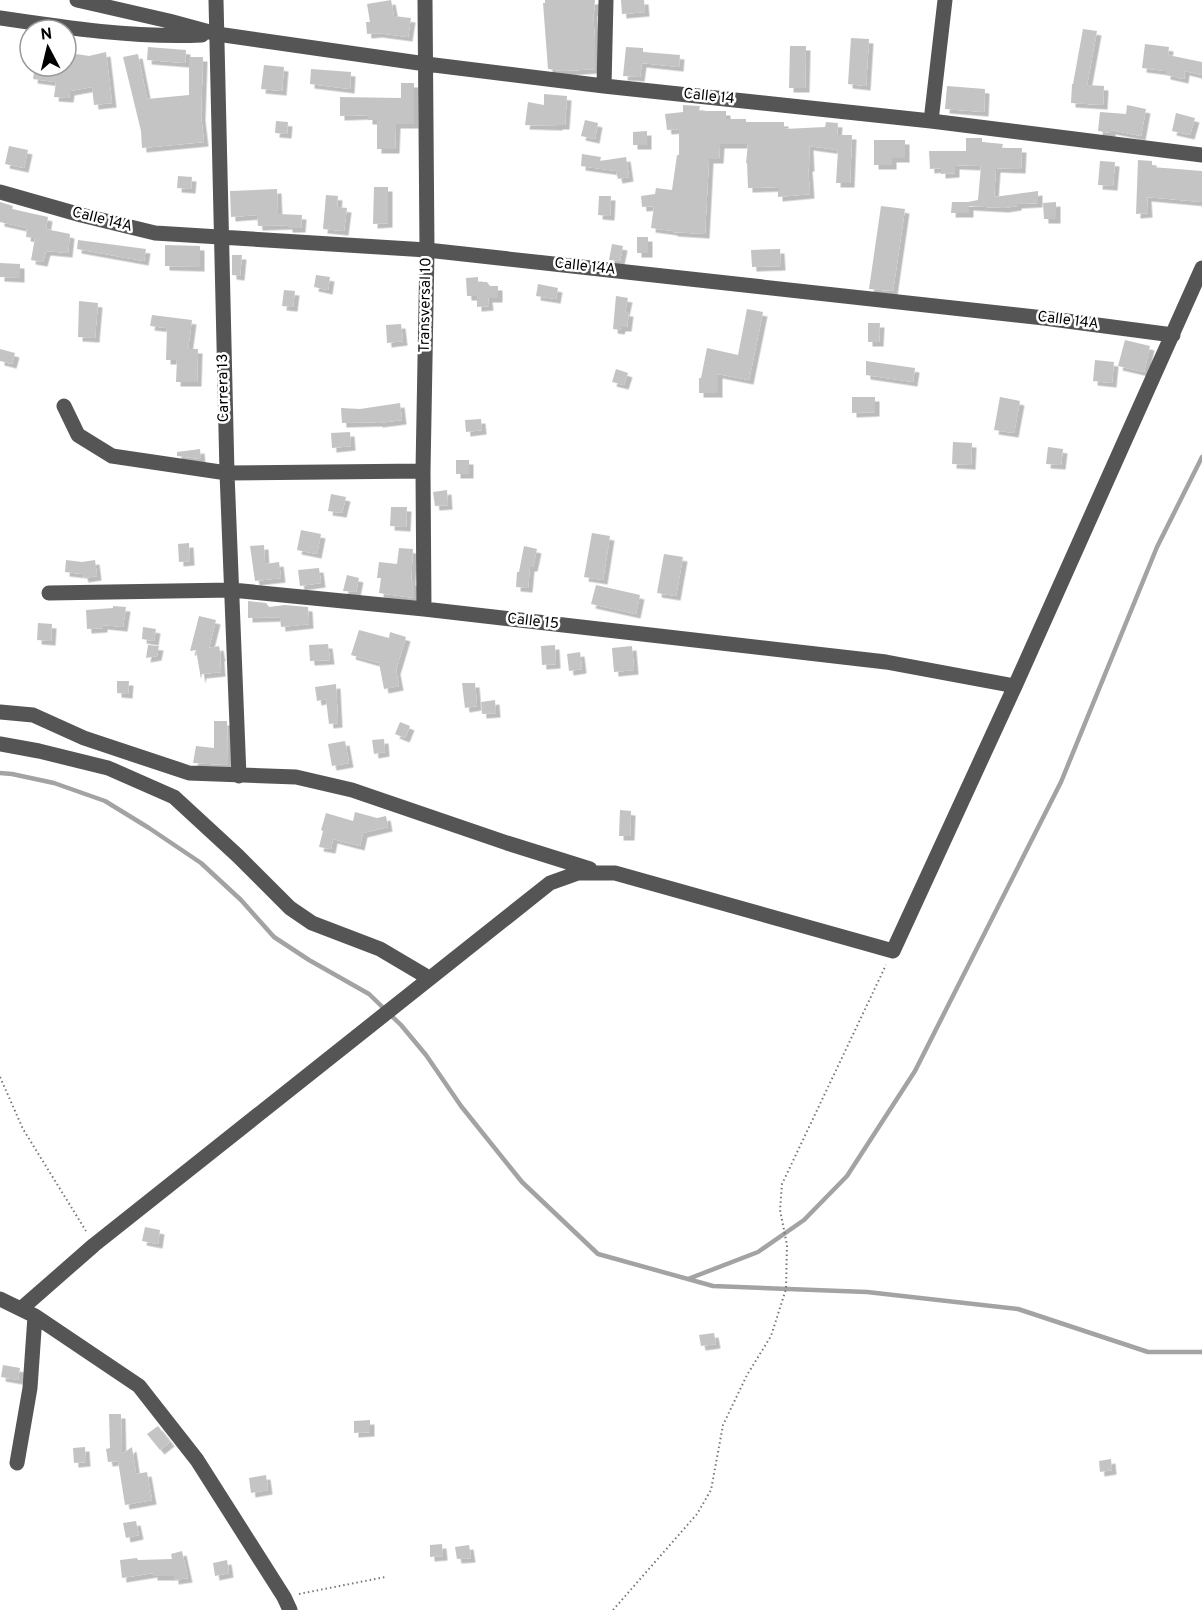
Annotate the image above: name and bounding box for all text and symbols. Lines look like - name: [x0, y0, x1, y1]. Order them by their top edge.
- north arrow: [18, 18, 78, 78]
- text: N: [39, 24, 53, 46]
- street label: Calle 14: [682, 85, 736, 109]
- street label: Calle 14A: [70, 203, 134, 237]
- street label: Calle 14A: [553, 254, 617, 280]
- street label: Transversal 10: [416, 257, 436, 353]
- street label: Calle 14A: [1036, 308, 1100, 334]
- street label: Carrera 13: [214, 353, 234, 423]
- street label: Calle 15: [506, 610, 560, 634]

